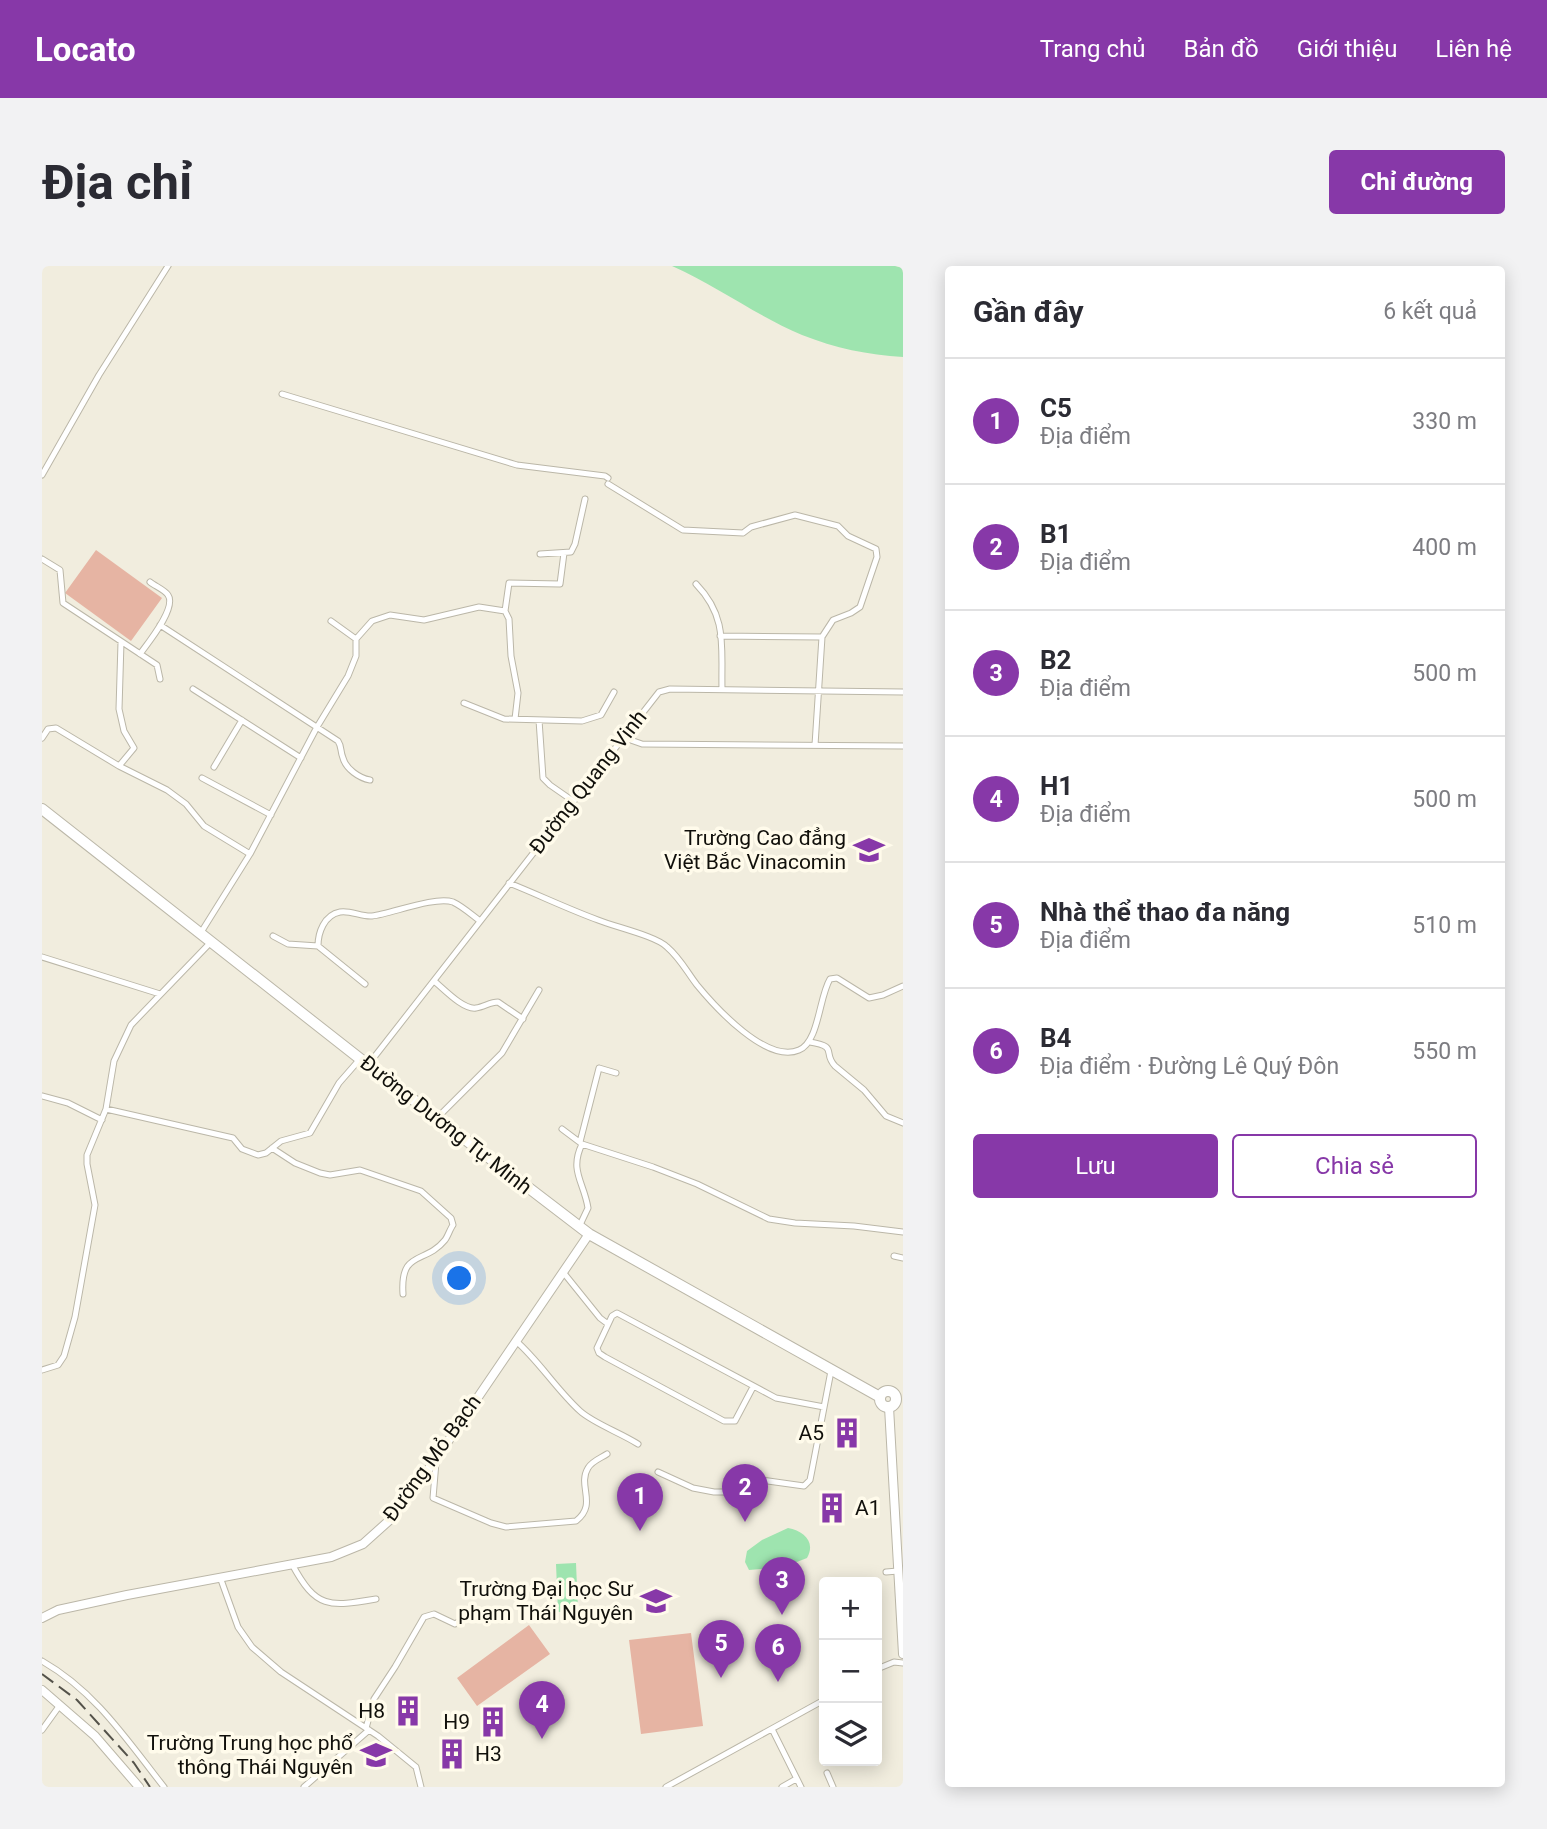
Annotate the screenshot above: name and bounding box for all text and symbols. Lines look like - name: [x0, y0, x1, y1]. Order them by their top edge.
- text: Locato: [35, 30, 136, 69]
- text: Trang chủ: [1040, 35, 1146, 63]
- text: Bản đồ: [1184, 35, 1259, 63]
- text: Giới thiệu: [1297, 35, 1397, 63]
- text: Liên hệ: [1435, 35, 1512, 63]
- button: Chỉ đường: [1329, 150, 1505, 214]
- text: Địa chỉ: [42, 154, 192, 211]
- text: Gần đây: [973, 294, 1084, 329]
- text: 6 kết quả: [1383, 298, 1477, 325]
- text: C5: [1040, 393, 1072, 423]
- text: 1: [989, 408, 1003, 435]
- text: 330 m: [1412, 408, 1477, 435]
- text: Địa điểm: [1040, 423, 1131, 450]
- text: B1: [1040, 519, 1072, 549]
- text: 2: [989, 534, 1003, 561]
- text: 400 m: [1412, 534, 1477, 561]
- text: Địa điểm: [1040, 549, 1131, 576]
- text: B2: [1040, 645, 1072, 675]
- text: 3: [989, 660, 1003, 687]
- text: 500 m: [1412, 660, 1477, 687]
- text: Địa điểm: [1040, 675, 1131, 702]
- street label: Đường Quang Vinh: [525, 706, 651, 858]
- text: H1: [1040, 771, 1073, 801]
- text: 4: [989, 786, 1003, 813]
- text: 500 m: [1412, 786, 1477, 813]
- text: Địa điểm: [1040, 801, 1131, 828]
- place label: Trường Cao đẳng Việt Bắc Vinacomin: [664, 826, 846, 874]
- school or university icon: Trường Cao đẳng Việt Bắc Vinacomin: [852, 833, 886, 867]
- text: Nhà thể thao đa năng: [1040, 897, 1290, 927]
- text: 5: [989, 912, 1003, 939]
- text: 510 m: [1412, 912, 1477, 939]
- text: Địa điểm: [1040, 927, 1131, 954]
- text: B4: [1040, 1023, 1072, 1053]
- text: 6: [989, 1038, 1003, 1065]
- text: 550 m: [1412, 1038, 1477, 1065]
- street label: Đường Dương Tự Minh: [355, 1051, 537, 1199]
- text: Địa điểm · Đường Lê Quý Đôn: [1040, 1053, 1339, 1080]
- button: Lưu: [973, 1134, 1218, 1198]
- button: Chia sẻ: [1232, 1134, 1477, 1198]
- your location: [442, 1261, 476, 1295]
- street label: Đường Mỏ Bạch: [378, 1390, 486, 1526]
- building icon: A5: [830, 1416, 864, 1450]
- place label: A5: [798, 1421, 824, 1445]
- pin: 2: [722, 1464, 768, 1522]
- pin: 1: [617, 1473, 663, 1531]
- building icon: A1: [815, 1491, 849, 1525]
- place label: A1: [855, 1496, 881, 1520]
- pin: 3: [759, 1557, 805, 1615]
- place label: Trường Đại học Sư phạm Thái Nguyên: [458, 1577, 634, 1625]
- map controls: [819, 1577, 882, 1766]
- button: +: [819, 1577, 882, 1640]
- school or university icon: Trường Đại học Sư phạm Thái Nguyên: [639, 1584, 673, 1618]
- pin: 5: [698, 1620, 744, 1678]
- pin: 6: [755, 1624, 801, 1682]
- button: −: [819, 1640, 882, 1703]
- pin: 4: [519, 1681, 565, 1739]
- building icon: H8: [391, 1694, 425, 1728]
- place label: H8: [358, 1699, 385, 1723]
- button: layers: [819, 1703, 882, 1766]
- building icon: H9: [476, 1705, 510, 1739]
- place label: H9: [443, 1710, 470, 1734]
- place label: Trường Trung học phổ thông Thái Nguyên: [147, 1731, 353, 1779]
- building icon: H3: [435, 1737, 469, 1771]
- school or university icon: Trường Trung học phổ thông Thái Nguyên: [359, 1738, 393, 1772]
- place label: H3: [475, 1742, 502, 1766]

